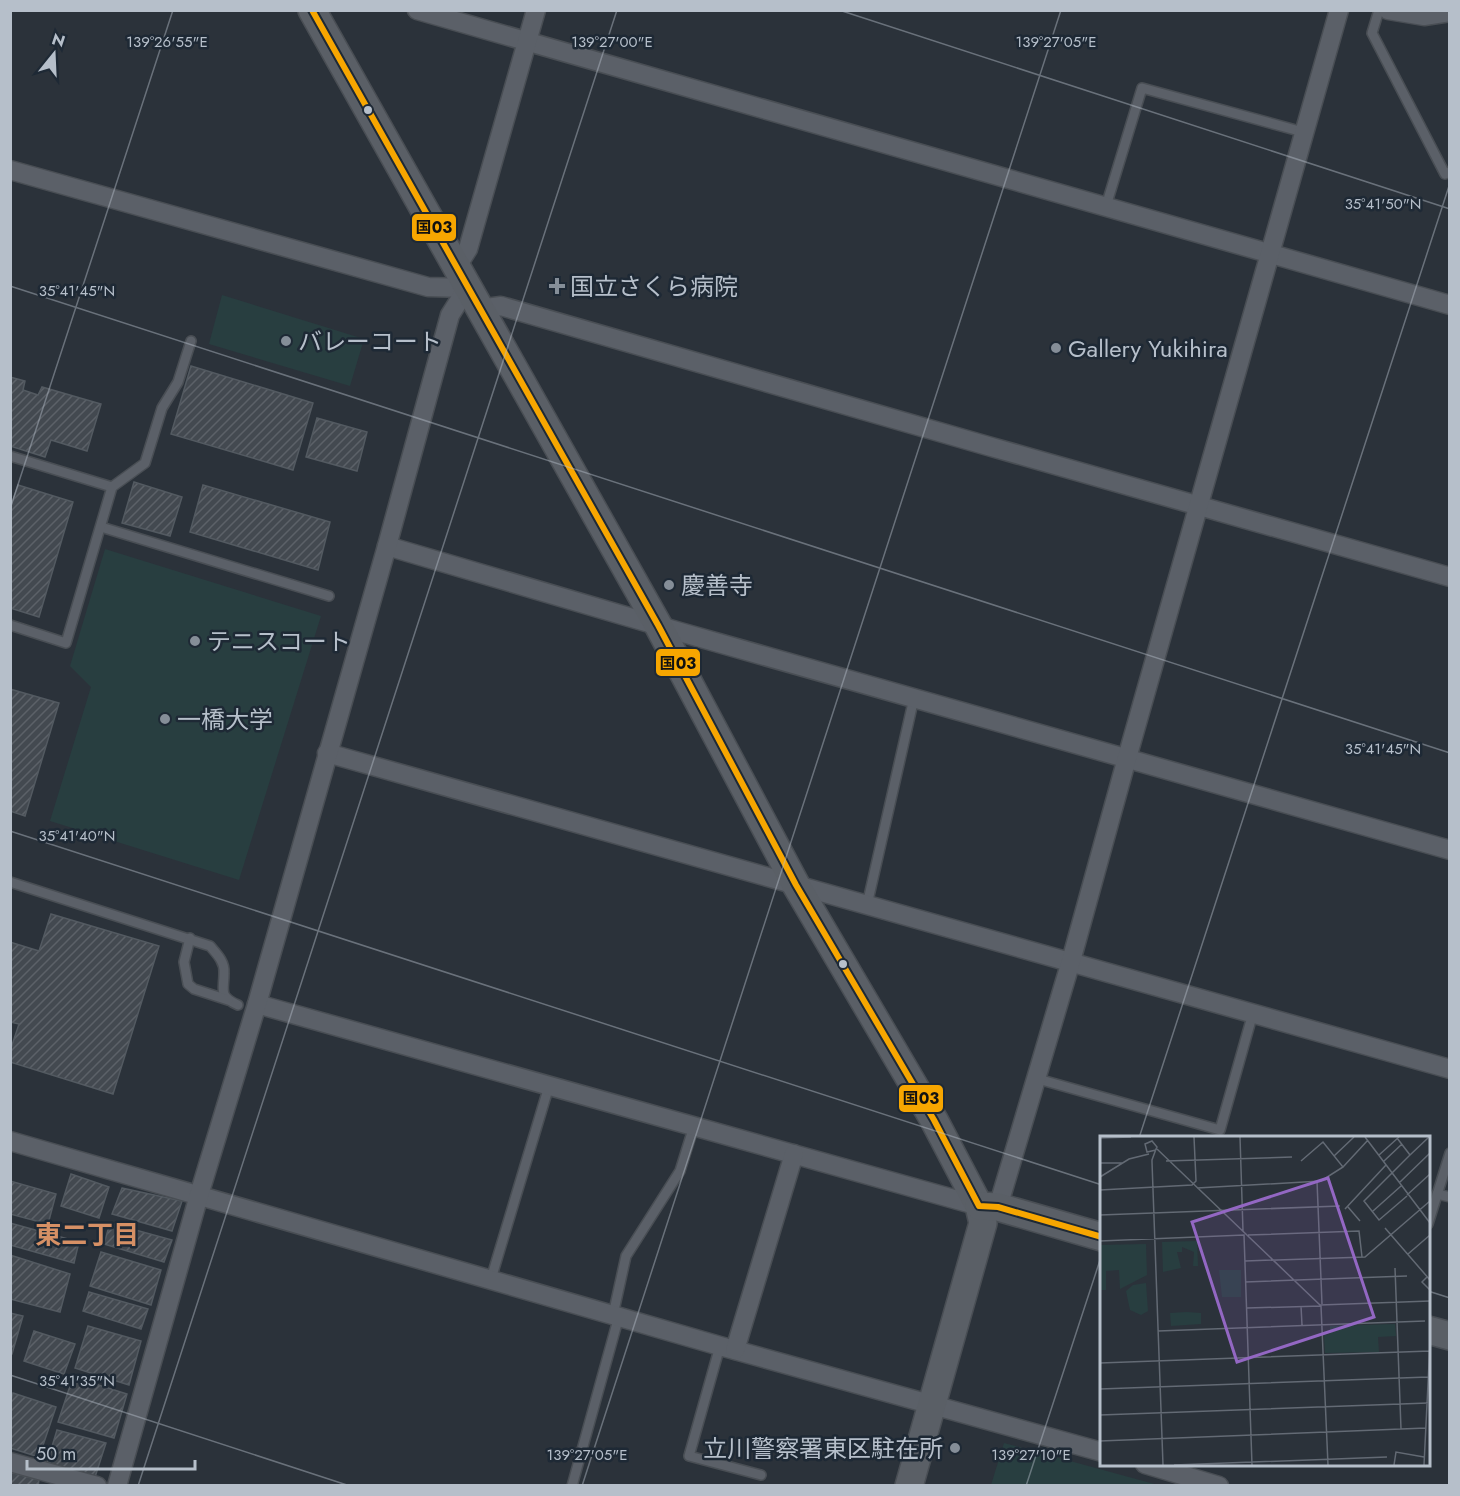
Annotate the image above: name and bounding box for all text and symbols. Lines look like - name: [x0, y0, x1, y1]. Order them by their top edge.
- north arrow: [24, 24, 84, 84]
- text: N: [49, 27, 68, 53]
- text: 139°26'55"E: [126, 31, 208, 53]
- text: 139°27'00"E: [571, 31, 653, 53]
- text: 139°27'05"E: [1015, 31, 1097, 53]
- unlabelled marker: [362, 104, 374, 116]
- text: 35°41'50"N: [1345, 193, 1421, 215]
- line badge: 国03: [411, 213, 457, 242]
- text: 国03: [416, 216, 452, 239]
- place label: 国立さくら病院: [570, 269, 738, 304]
- marker: 国立さくら病院: [548, 277, 566, 295]
- text: 35°41'45"N: [39, 280, 115, 302]
- place label: バレーコート: [298, 324, 442, 359]
- place label: Gallery Yukihira: [1068, 331, 1228, 366]
- marker: バレーコート: [279, 334, 293, 348]
- marker: Gallery Yukihira: [1049, 341, 1063, 355]
- place label: 慶善寺: [681, 568, 753, 603]
- marker: 慶善寺: [662, 578, 676, 592]
- place label: テニスコート: [207, 624, 351, 659]
- marker: テニスコート: [188, 634, 202, 648]
- line badge: 国03: [655, 648, 701, 677]
- text: 国03: [660, 652, 696, 675]
- place label: 一橋大学: [177, 702, 273, 737]
- marker: 一橋大学: [158, 712, 172, 726]
- text: 35°41'45"N: [1345, 738, 1421, 760]
- text: 35°41'40"N: [39, 825, 115, 847]
- unlabelled marker: [837, 958, 849, 970]
- line badge: 国03: [898, 1084, 944, 1113]
- text: 国03: [903, 1087, 939, 1110]
- inset map: [1100, 1136, 1430, 1466]
- district label: 東二丁目: [35, 1216, 139, 1254]
- text: 35°41'35"N: [39, 1370, 115, 1392]
- place label: 立川警察署東区駐在所: [703, 1431, 943, 1466]
- scale bar: [27, 1433, 195, 1471]
- text: 50 m: [36, 1441, 76, 1467]
- marker: 立川警察署東区駐在所: [948, 1441, 962, 1455]
- text: 139°27'05"E: [546, 1444, 628, 1466]
- text: 139°27'10"E: [991, 1444, 1071, 1466]

